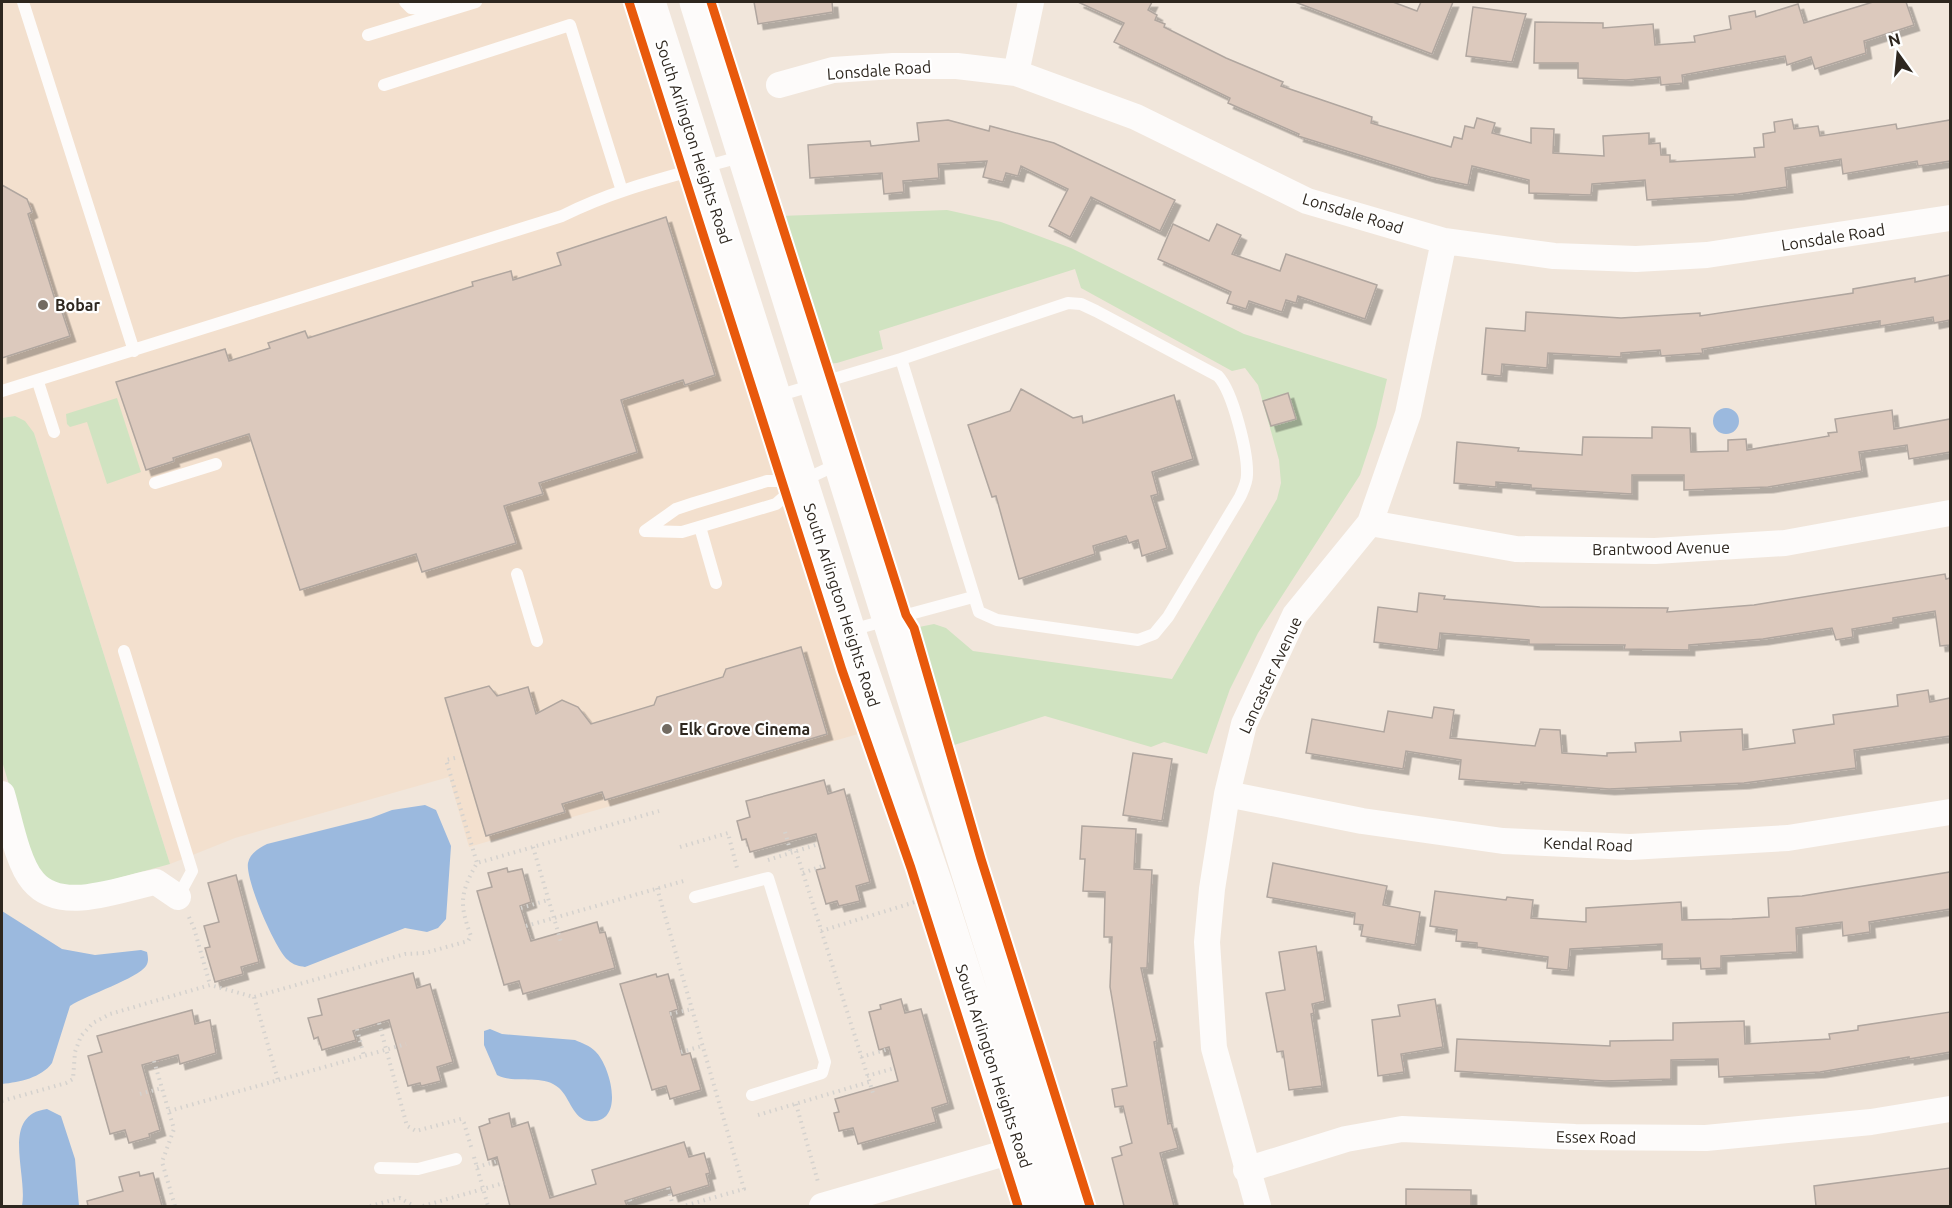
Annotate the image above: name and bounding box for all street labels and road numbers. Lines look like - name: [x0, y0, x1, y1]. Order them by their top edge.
- street label: South Arlington Heights Road: [652, 38, 736, 246]
- street label: Lonsdale Road: [826, 57, 932, 83]
- street label: Lonsdale Road: [1300, 189, 1406, 237]
- street label: Lonsdale Road: [1780, 220, 1886, 254]
- street label: South Arlington Heights Road: [800, 501, 884, 709]
- street label: Brantwood Avenue: [1592, 538, 1730, 558]
- street label: Lancaster Avenue: [1235, 614, 1305, 736]
- street label: Kendal Road: [1543, 833, 1633, 855]
- street label: South Arlington Heights Road: [952, 962, 1036, 1170]
- street label: Essex Road: [1556, 1127, 1636, 1147]

